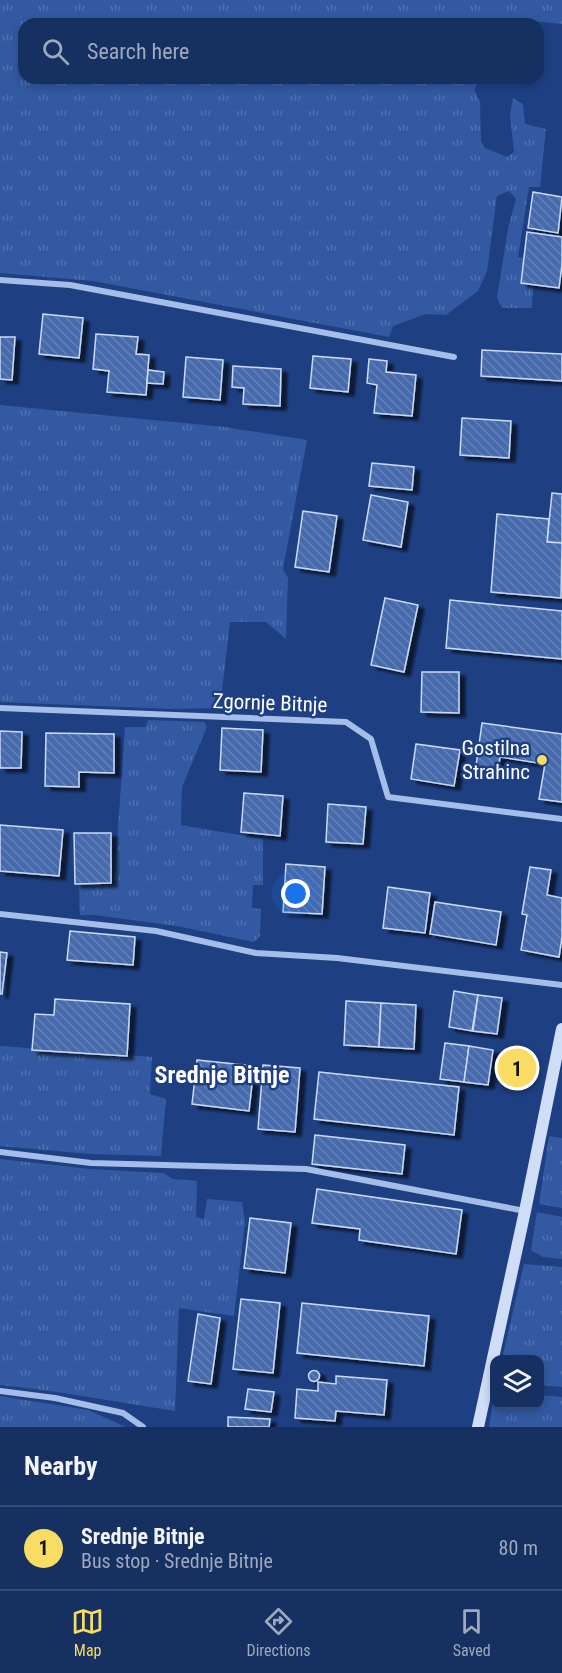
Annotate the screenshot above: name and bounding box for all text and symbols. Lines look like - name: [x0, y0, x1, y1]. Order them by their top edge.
- search box: [18, 18, 544, 84]
- icon: search: [39, 35, 72, 68]
- text: Search here: [87, 39, 189, 64]
- street label: Zgornje Bitnje: [212, 689, 328, 717]
- place label: Gostilna Strahinc: [461, 736, 530, 784]
- marker: Gostilna Strahinc: [535, 753, 549, 767]
- your location: [281, 879, 310, 908]
- pin: 1: [498, 1046, 536, 1090]
- district label: Srednje Bitnje: [155, 1061, 289, 1089]
- map controls: [490, 1355, 544, 1409]
- button: layers: [490, 1355, 544, 1409]
- text: Nearby: [24, 1451, 98, 1481]
- text: Srednje Bitnje: [81, 1524, 205, 1549]
- text: 1: [38, 1536, 49, 1560]
- text: 80 m: [499, 1536, 538, 1560]
- text: Bus stop · Srednje Bitnje: [81, 1549, 273, 1573]
- tab: Map: [71, 1605, 104, 1660]
- tab: Directions: [247, 1605, 310, 1660]
- tab: Saved: [453, 1605, 491, 1660]

